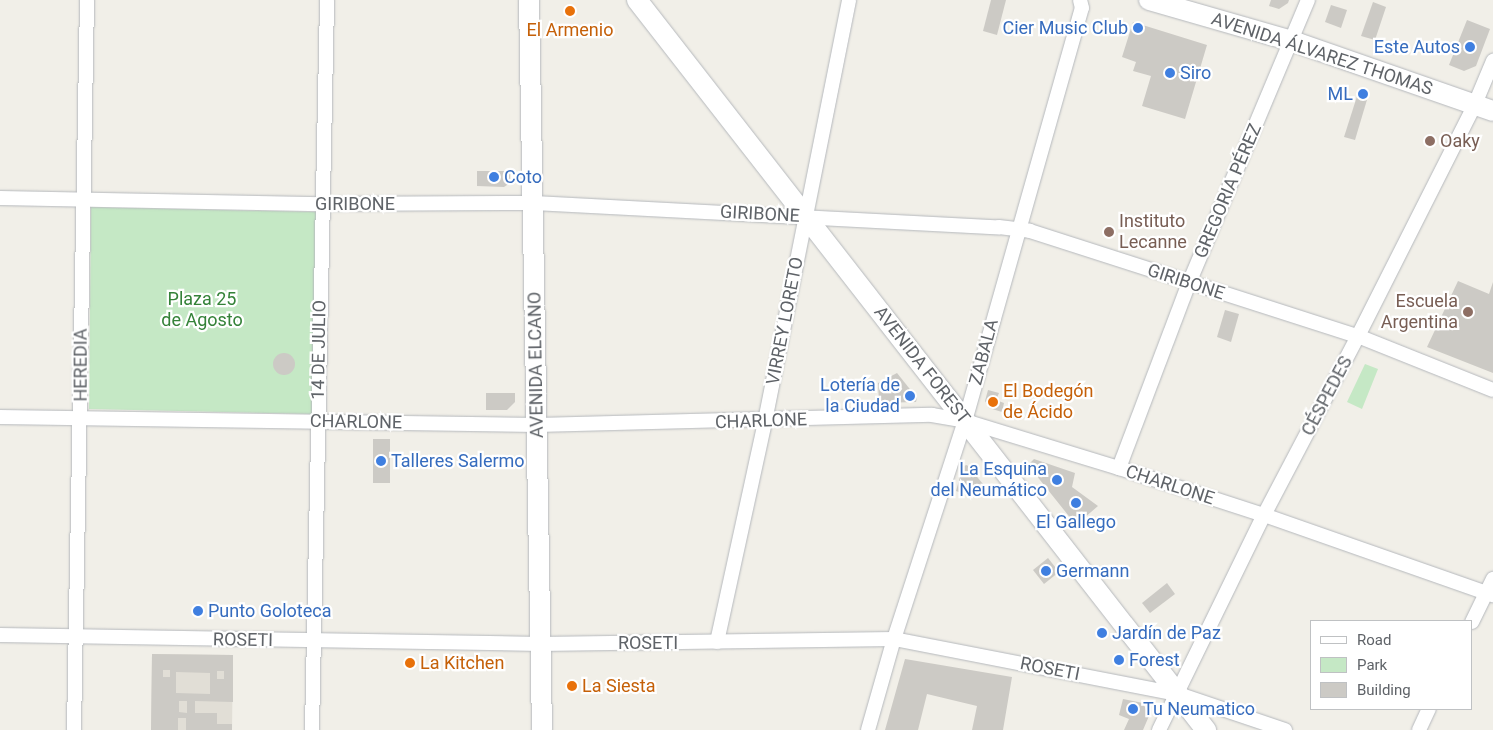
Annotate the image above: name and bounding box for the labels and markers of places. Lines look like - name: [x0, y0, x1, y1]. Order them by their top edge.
- marker: El Armenio: [564, 5, 576, 17]
- place label: Cier Music Club: [1002, 17, 1128, 39]
- place label: El Armenio: [527, 19, 613, 41]
- marker: Cier Music Club: [1132, 22, 1144, 34]
- place label: Este Autos: [1374, 36, 1460, 58]
- marker: Este Autos: [1464, 41, 1476, 53]
- place label: Siro: [1180, 62, 1211, 84]
- marker: Siro: [1164, 67, 1176, 79]
- place label: ML: [1328, 83, 1353, 105]
- marker: ML: [1357, 88, 1369, 100]
- place label: Oaky: [1440, 130, 1480, 152]
- marker: Oaky: [1424, 135, 1436, 147]
- place label: Coto: [504, 166, 542, 188]
- marker: Coto: [488, 171, 500, 183]
- place label: Instituto Lecanne: [1119, 211, 1187, 253]
- marker: Instituto Lecanne: [1103, 226, 1115, 238]
- place label: Escuela Argentina: [1381, 291, 1458, 334]
- marker: Escuela Argentina: [1462, 306, 1474, 318]
- place label: Lotería de la Ciudad: [820, 375, 900, 418]
- place label: El Bodegón de Ácido: [1003, 381, 1094, 424]
- marker: Lotería de la Ciudad: [904, 390, 916, 402]
- marker: El Bodegón de Ácido: [987, 396, 999, 408]
- place label: Talleres Salermo: [391, 450, 525, 472]
- marker: Talleres Salermo: [375, 455, 387, 467]
- place label: La Esquina del Neumático: [931, 459, 1047, 502]
- marker: La Esquina del Neumático: [1051, 474, 1063, 486]
- marker: El Gallego: [1070, 497, 1082, 509]
- place label: El Gallego: [1036, 511, 1116, 533]
- place label: Germann: [1056, 560, 1129, 582]
- marker: Germann: [1040, 565, 1052, 577]
- place label: Punto Goloteca: [208, 600, 331, 622]
- marker: Punto Goloteca: [192, 605, 204, 617]
- place label: Jardín de Paz: [1112, 622, 1221, 644]
- marker: Jardín de Paz: [1096, 627, 1108, 639]
- place label: Forest: [1129, 649, 1180, 671]
- place label: La Kitchen: [420, 652, 504, 674]
- marker: Forest: [1113, 654, 1125, 666]
- marker: La Kitchen: [404, 657, 416, 669]
- place label: La Siesta: [582, 675, 656, 697]
- marker: La Siesta: [566, 680, 578, 692]
- place label: Tu Neumatico: [1143, 698, 1255, 720]
- marker: Tu Neumatico: [1127, 703, 1139, 715]

